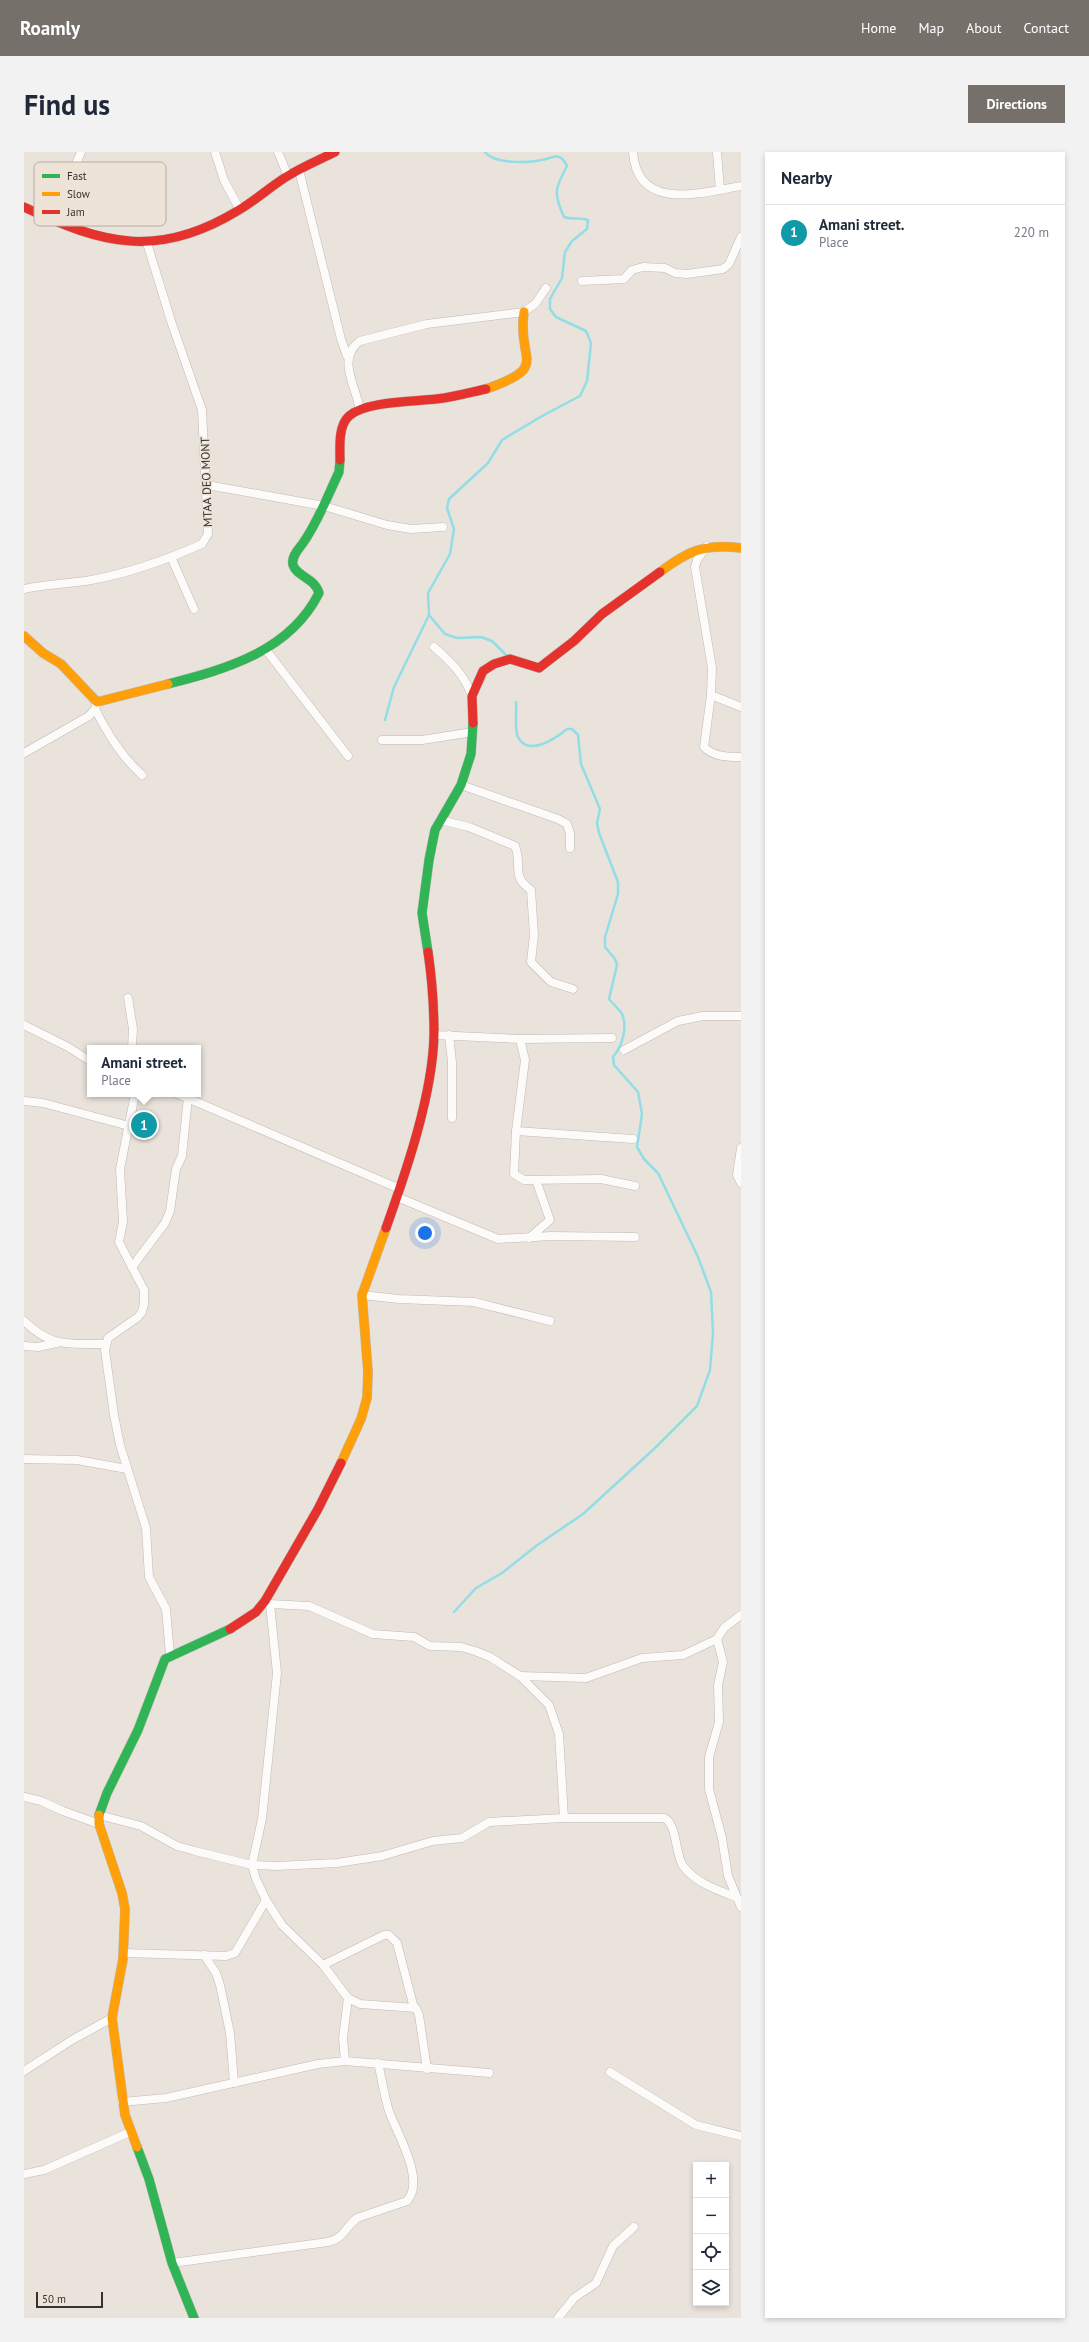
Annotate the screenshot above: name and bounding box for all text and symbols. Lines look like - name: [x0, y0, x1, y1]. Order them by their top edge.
- text: Roamly: [20, 16, 80, 40]
- text: Home: [861, 19, 896, 37]
- text: Map: [918, 19, 944, 37]
- text: About: [966, 19, 1002, 37]
- text: Contact: [1024, 19, 1069, 37]
- button: Directions: [968, 85, 1065, 123]
- text: Find us: [24, 86, 110, 123]
- legend: [34, 162, 166, 226]
- text: Nearby: [781, 167, 832, 189]
- text: Fast: [67, 169, 87, 183]
- text: Slow: [67, 187, 90, 201]
- text: Jam: [66, 205, 85, 219]
- text: Amani street.: [819, 215, 905, 234]
- text: 1: [790, 224, 798, 241]
- text: 220 m: [1014, 224, 1049, 241]
- text: Place: [819, 234, 849, 251]
- street label: MTAA DEO MONT: [197, 436, 215, 527]
- popup: [87, 1045, 201, 1097]
- text: Amani street.: [101, 1053, 187, 1072]
- text: Place: [101, 1072, 131, 1089]
- pin: 1: [131, 1110, 157, 1140]
- your location: [415, 1223, 435, 1243]
- map controls: [693, 2162, 729, 2306]
- button: +: [693, 2162, 729, 2198]
- button: −: [693, 2198, 729, 2234]
- button: locate: [693, 2234, 729, 2270]
- button: layers: [693, 2270, 729, 2306]
- scale bar: [36, 2290, 103, 2309]
- text: 50 m: [42, 2292, 66, 2306]

